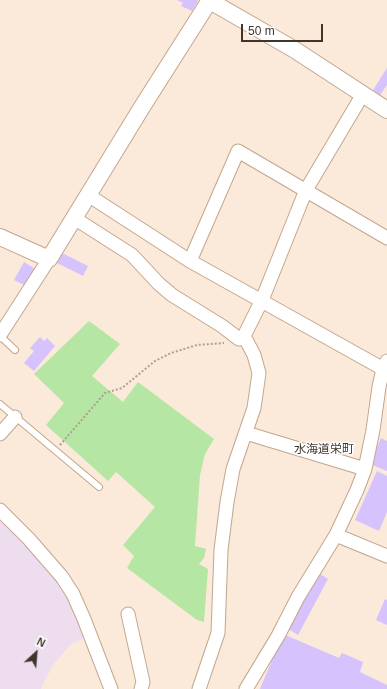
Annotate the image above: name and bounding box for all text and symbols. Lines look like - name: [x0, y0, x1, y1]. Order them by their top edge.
- scale bar: [243, 16, 325, 42]
- text: 50 m: [248, 24, 275, 38]
- district label: 水海道栄町: [294, 443, 354, 457]
- north arrow: [16, 633, 56, 673]
- text: N: [35, 635, 47, 649]

